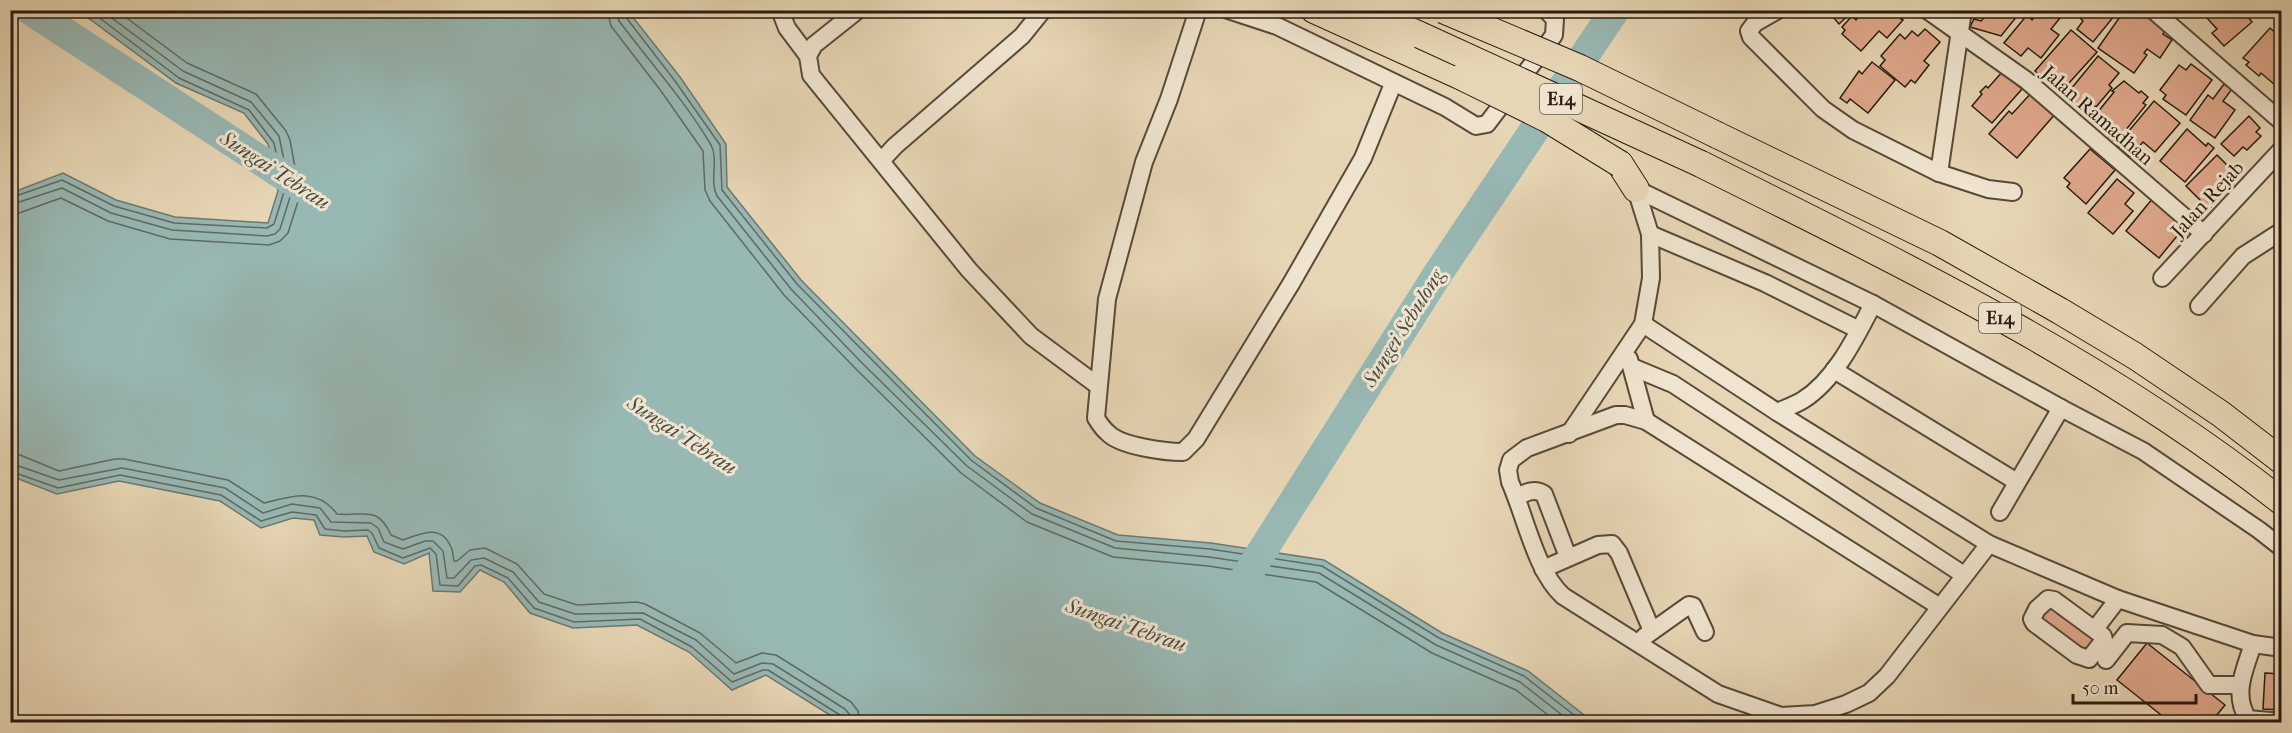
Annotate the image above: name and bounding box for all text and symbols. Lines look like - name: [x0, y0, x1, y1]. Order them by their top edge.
- street label: Jalan Ramadhan: [2036, 59, 2158, 170]
- road number: E14: [1540, 84, 1582, 114]
- water label: Sungai Tebrau: [215, 125, 334, 214]
- street label: Jalan Rejab: [2165, 156, 2249, 244]
- water label: Sungei Sebulong: [1357, 264, 1449, 392]
- road number: E14: [1979, 303, 2021, 333]
- water label: Sungai Tebrau: [622, 390, 741, 479]
- water label: Sungai Tebrau: [1062, 593, 1189, 657]
- scale bar: [2073, 667, 2196, 705]
- text: 50 m: [2082, 678, 2119, 699]

